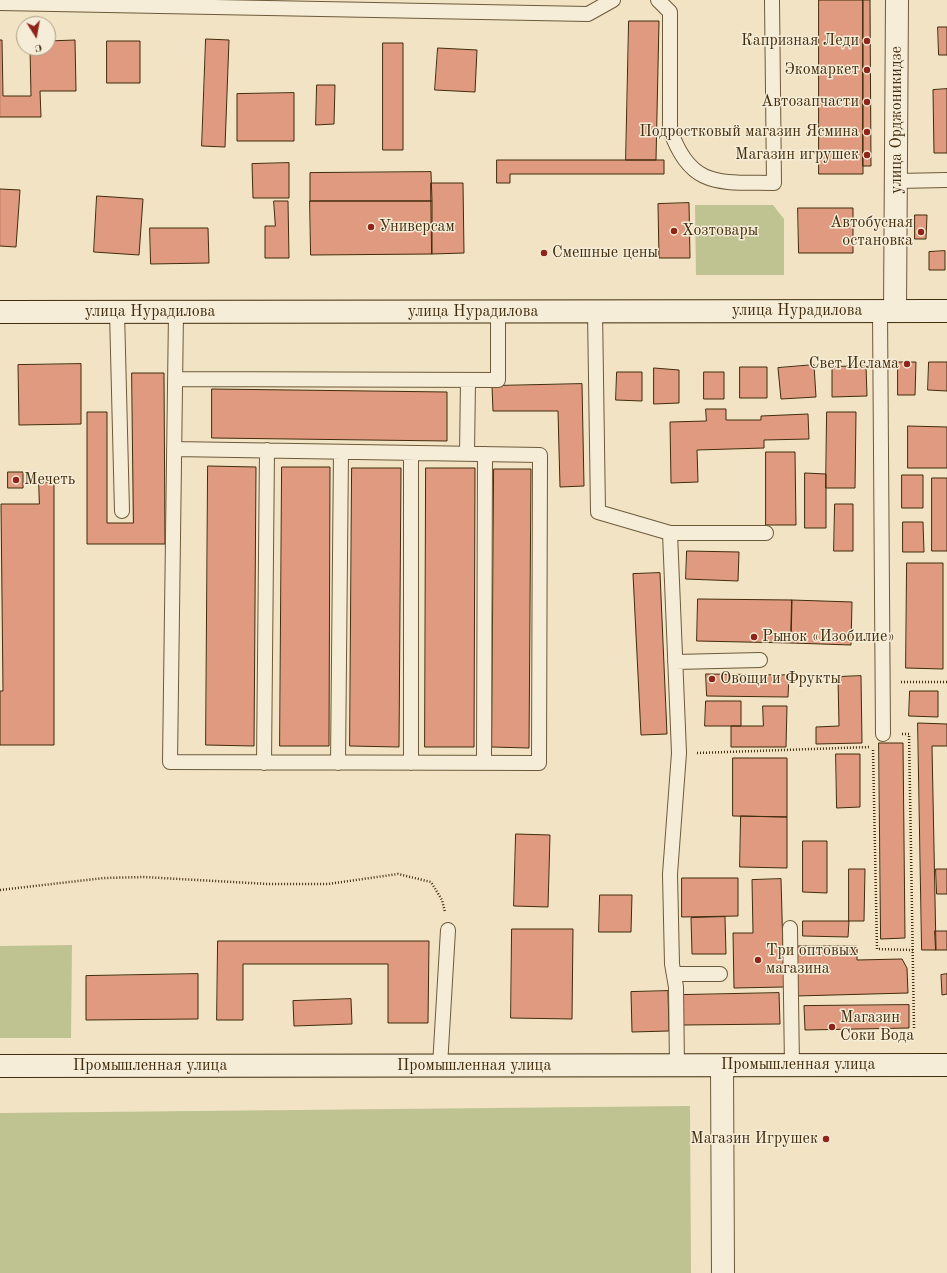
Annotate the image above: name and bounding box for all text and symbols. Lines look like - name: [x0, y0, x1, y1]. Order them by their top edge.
- north arrow: [16, 16, 56, 56]
- place label: Капризная Леди: [741, 31, 859, 51]
- marker: Капризная Леди: [862, 36, 872, 46]
- text: С: [34, 41, 43, 53]
- street label: улица Орджоникидзе: [887, 46, 907, 194]
- place label: Экомаркет: [784, 60, 859, 80]
- marker: Экомаркет: [862, 65, 872, 75]
- place label: Автозапчасти: [761, 92, 859, 112]
- marker: Автозапчасти: [862, 97, 872, 107]
- place label: Подростковый магазин Ясмина: [639, 122, 859, 142]
- marker: Подростковый магазин Ясмина: [862, 127, 872, 137]
- place label: Магазин игрушек: [735, 145, 859, 165]
- marker: Магазин игрушек: [862, 150, 872, 160]
- place label: Автобусная остановка: [830, 213, 913, 251]
- place label: Универсам: [379, 217, 455, 237]
- place label: Хозтовары: [682, 221, 758, 241]
- marker: Универсам: [366, 222, 376, 232]
- marker: Хозтовары: [669, 226, 679, 236]
- marker: Автобусная остановка: [916, 227, 926, 237]
- place label: Смешные цены: [552, 243, 658, 263]
- marker: Смешные цены: [539, 248, 549, 258]
- street label: улица Нурадилова: [732, 301, 862, 321]
- street label: улица Нурадилова: [85, 302, 215, 322]
- street label: улица Нурадилова: [408, 302, 538, 322]
- place label: Свет Ислама: [809, 354, 899, 374]
- marker: Свет Ислама: [902, 359, 912, 369]
- place label: Мечеть: [24, 470, 75, 490]
- marker: Мечеть: [11, 475, 21, 485]
- place label: Рынок «Изобилие»: [762, 627, 895, 647]
- marker: Рынок «Изобилие»: [749, 632, 759, 642]
- place label: Овощи и Фрукты: [720, 669, 841, 689]
- marker: Овощи и Фрукты: [707, 674, 717, 684]
- place label: Три оптовых магазина: [766, 941, 858, 979]
- marker: Три оптовых магазина: [753, 955, 763, 965]
- place label: Магазин Соки Вода: [840, 1008, 914, 1046]
- marker: Магазин Соки Вода: [827, 1022, 837, 1032]
- street label: Промышленная улица: [721, 1055, 875, 1075]
- street label: Промышленная улица: [73, 1056, 227, 1076]
- street label: Промышленная улица: [397, 1056, 551, 1076]
- place label: Магазин Игрушек: [690, 1129, 818, 1149]
- marker: Магазин Игрушек: [821, 1134, 831, 1144]

